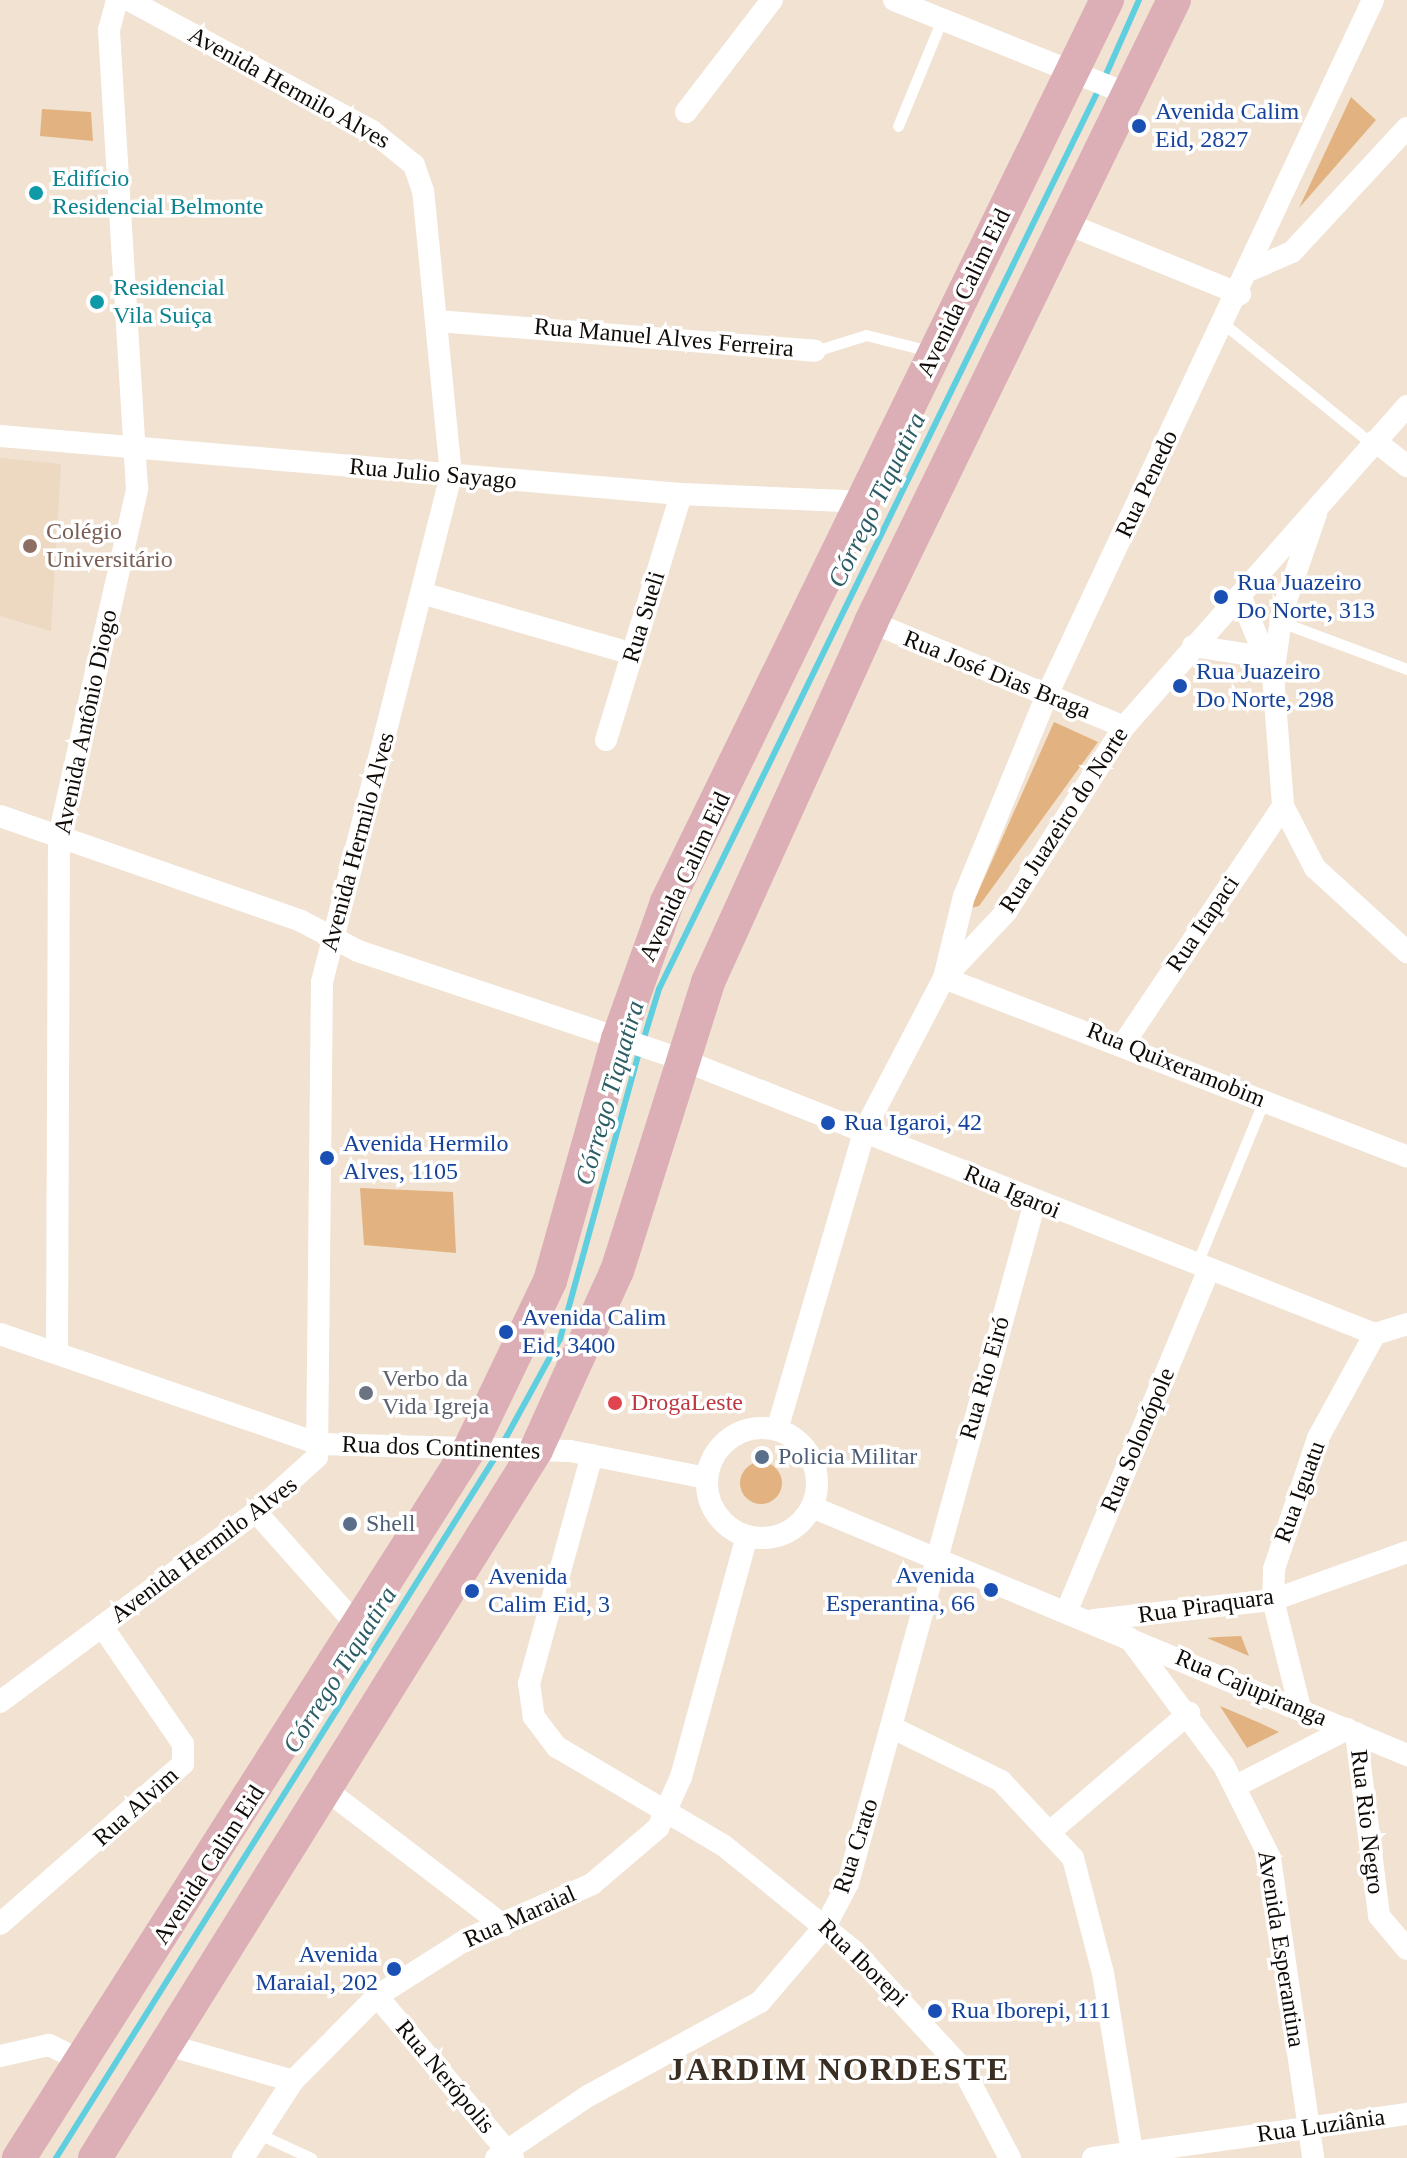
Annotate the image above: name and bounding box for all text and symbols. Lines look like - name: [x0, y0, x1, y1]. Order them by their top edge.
- street label: Avenida Hermilo Alves: [183, 20, 395, 156]
- place label: Avenida Calim Eid, 2827: [1155, 98, 1299, 154]
- marker: Avenida Calim Eid, 2827: [1130, 117, 1148, 135]
- place label: Edifício Residencial Belmonte: [52, 165, 263, 221]
- marker: Edifício Residencial Belmonte: [27, 184, 45, 202]
- street label: Avenida Calim Eid: [911, 204, 1017, 382]
- place label: Residencial Vila Suiça: [113, 274, 225, 330]
- marker: Residencial Vila Suiça: [88, 293, 106, 311]
- street label: Rua Manuel Alves Ferreira: [532, 312, 796, 364]
- water label: Córrego Tiquatira: [821, 408, 933, 592]
- street label: Rua Penedo: [1110, 426, 1184, 542]
- street label: Rua Julio Sayago: [348, 452, 518, 496]
- place label: Colégio Universitário: [46, 518, 173, 574]
- marker: Colégio Universitário: [21, 537, 39, 555]
- street label: Rua Sueli: [616, 568, 672, 666]
- place label: Rua Juazeiro Do Norte, 313: [1237, 569, 1375, 625]
- marker: Rua Juazeiro Do Norte, 313: [1212, 588, 1230, 606]
- street label: Avenida Antônio Diogo: [48, 606, 124, 838]
- street label: Rua José Dias Braga: [899, 624, 1095, 726]
- place label: Rua Juazeiro Do Norte, 298: [1196, 658, 1334, 714]
- marker: Rua Juazeiro Do Norte, 298: [1171, 677, 1189, 695]
- street label: Rua Juazeiro do Norte: [993, 722, 1135, 918]
- street label: Avenida Hermilo Alves: [315, 728, 401, 956]
- street label: Avenida Calim Eid: [633, 788, 737, 966]
- street label: Rua Itapaci: [1160, 870, 1246, 978]
- water label: Córrego Tiquatira: [569, 997, 651, 1189]
- street label: Rua Quixeramobim: [1083, 1016, 1269, 1114]
- place label: Rua Igaroi, 42: [844, 1109, 982, 1137]
- marker: Rua Igaroi, 42: [819, 1114, 837, 1132]
- place label: Avenida Hermilo Alves, 1105: [343, 1130, 509, 1186]
- marker: Avenida Hermilo Alves, 1105: [318, 1149, 336, 1167]
- street label: Rua Igaroi: [959, 1159, 1065, 1225]
- place label: Avenida Calim Eid, 3400: [522, 1304, 666, 1360]
- street label: Rua Rio Eiró: [954, 1313, 1016, 1443]
- marker: Avenida Calim Eid, 3400: [497, 1323, 515, 1341]
- street label: Rua Solonópole: [1095, 1363, 1181, 1517]
- place label: Verbo da Vida Igreja: [382, 1365, 489, 1421]
- marker: Verbo da Vida Igreja: [357, 1384, 375, 1402]
- place label: DrogaLeste: [631, 1389, 743, 1417]
- marker: DrogaLeste: [606, 1394, 624, 1412]
- street label: Rua dos Continentes: [341, 1430, 541, 1466]
- street label: Rua Iguatu: [1268, 1437, 1332, 1547]
- place label: Policia Militar: [778, 1443, 917, 1471]
- marker: Policia Militar: [753, 1448, 771, 1466]
- street label: Avenida Hermilo Alves: [104, 1470, 304, 1630]
- place label: Shell: [366, 1510, 415, 1538]
- marker: Shell: [341, 1515, 359, 1533]
- place label: Avenida Esperantina, 66: [826, 1562, 975, 1618]
- place label: Avenida Calim Eid, 3: [488, 1563, 610, 1619]
- water label: Córrego Tiquatira: [276, 1581, 404, 1759]
- marker: Avenida Esperantina, 66: [982, 1581, 1000, 1599]
- marker: Avenida Calim Eid, 3: [463, 1582, 481, 1600]
- street label: Rua Piraquara: [1136, 1582, 1276, 1630]
- street label: Rua Cajupiranga: [1171, 1643, 1331, 1733]
- street label: Rua Rio Negro: [1344, 1748, 1390, 1896]
- street label: Rua Alvim: [87, 1761, 185, 1853]
- street label: Avenida Calim Eid: [147, 1780, 271, 1950]
- street label: Rua Crato: [827, 1795, 885, 1897]
- street label: Avenida Esperantina: [1251, 1849, 1311, 2049]
- street label: Rua Maraial: [460, 1880, 580, 1954]
- street label: Rua Iborepi: [812, 1913, 914, 2013]
- place label: Avenida Maraial, 202: [255, 1941, 378, 1997]
- marker: Avenida Maraial, 202: [385, 1960, 403, 1978]
- place label: Rua Iborepi, 111: [951, 1997, 1111, 2025]
- marker: Rua Iborepi, 111: [926, 2002, 944, 2020]
- street label: Rua Nerópolis: [389, 2014, 501, 2140]
- district label: JARDIM NORDESTE: [668, 2050, 1010, 2088]
- street label: Rua Luziânia: [1255, 2103, 1387, 2149]

